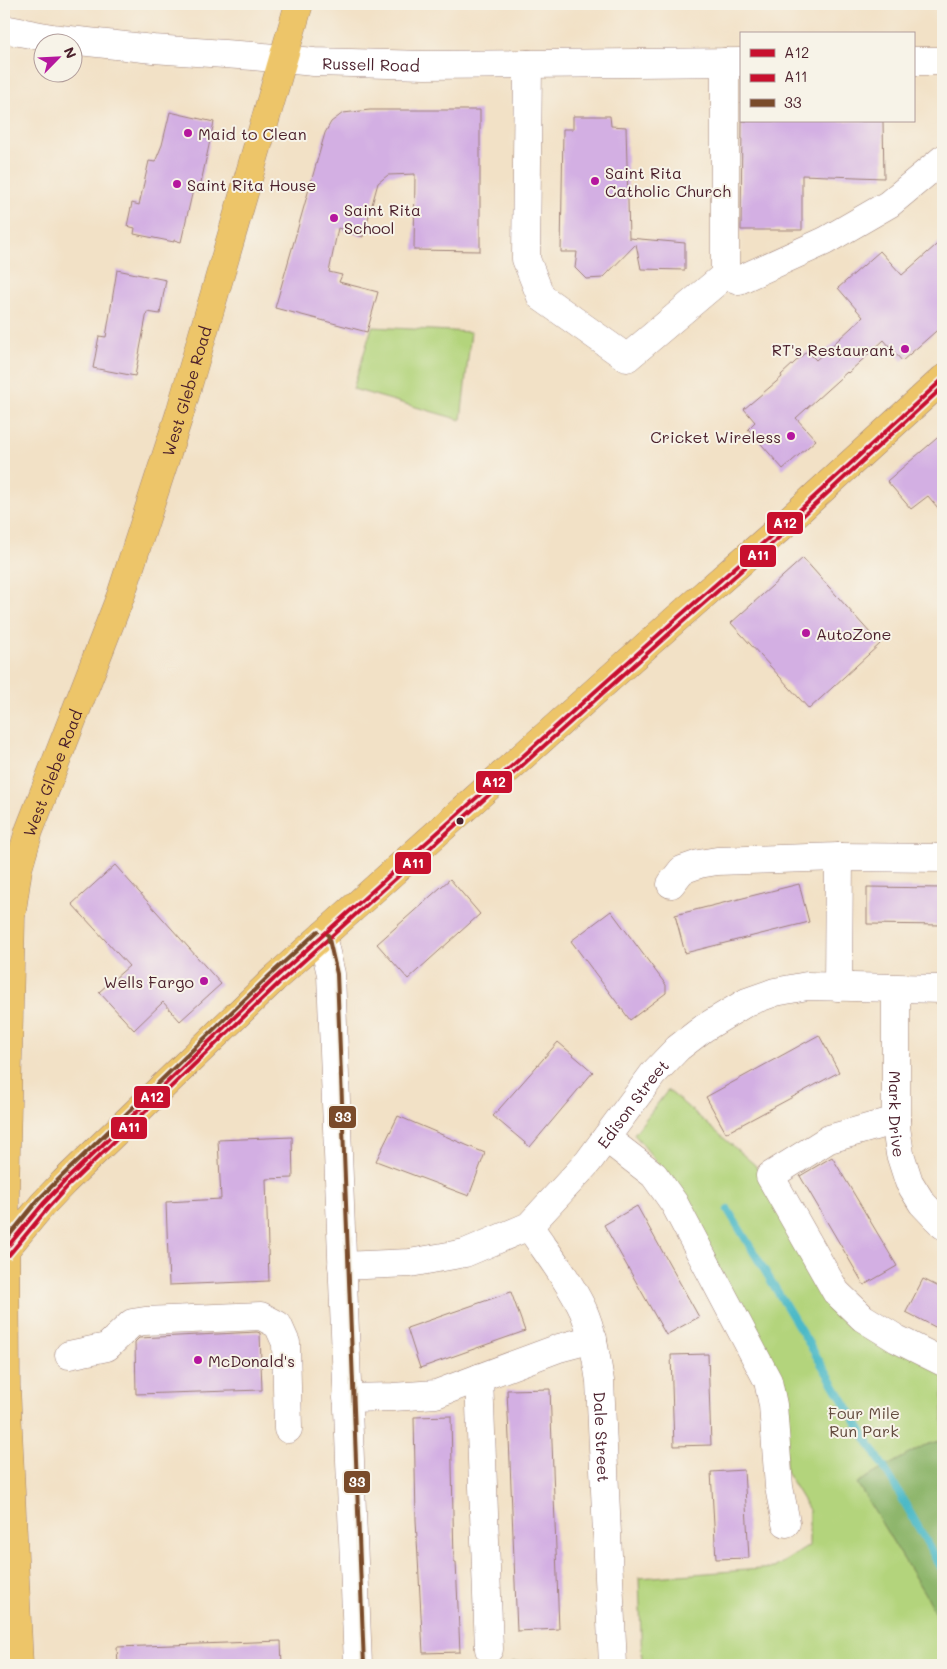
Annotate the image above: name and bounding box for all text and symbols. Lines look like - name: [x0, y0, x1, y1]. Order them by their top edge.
- north arrow: [32, 32, 82, 82]
- legend: [740, 32, 914, 122]
- text: A12: [784, 42, 809, 62]
- text: N: [59, 44, 81, 61]
- street label: Russell Road: [322, 52, 420, 75]
- text: A11: [784, 66, 808, 86]
- text: 33: [784, 92, 802, 112]
- place label: Maid to Clean: [198, 123, 307, 144]
- marker: Maid to Clean: [182, 127, 194, 139]
- place label: Saint Rita Catholic Church: [605, 162, 731, 201]
- place label: Saint Rita House: [187, 174, 317, 195]
- marker: Saint Rita Catholic Church: [589, 175, 601, 187]
- marker: Saint Rita House: [171, 178, 183, 190]
- place label: Saint Rita School: [344, 199, 421, 238]
- marker: Saint Rita School: [328, 212, 340, 224]
- street label: West Glebe Road: [156, 323, 215, 459]
- place label: RT's Restaurant: [772, 339, 895, 360]
- marker: RT's Restaurant: [899, 343, 911, 355]
- place label: Cricket Wireless: [650, 426, 781, 447]
- marker: Cricket Wireless: [785, 430, 797, 442]
- line badge: A12: [766, 511, 804, 535]
- text: A12: [773, 513, 797, 532]
- line badge: A11: [739, 544, 777, 568]
- text: A11: [747, 545, 769, 564]
- place label: AutoZone: [816, 623, 891, 644]
- marker: AutoZone: [800, 627, 812, 639]
- street label: West Glebe Road: [17, 706, 86, 839]
- line badge: A12: [475, 770, 513, 794]
- text: A12: [482, 772, 506, 791]
- unlabelled marker: [455, 816, 465, 826]
- line badge: A11: [394, 851, 432, 875]
- text: A11: [402, 853, 424, 872]
- place label: Wells Fargo: [103, 971, 194, 992]
- marker: Wells Fargo: [198, 975, 210, 987]
- street label: Edison Street: [592, 1054, 673, 1152]
- street label: Mark Drive: [885, 1071, 911, 1159]
- line badge: A12: [133, 1085, 171, 1109]
- text: A12: [140, 1087, 164, 1106]
- line badge: 33: [328, 1105, 357, 1129]
- text: 33: [335, 1107, 351, 1126]
- line badge: A11: [110, 1116, 148, 1140]
- text: A11: [118, 1117, 140, 1136]
- place label: McDonald's: [208, 1350, 295, 1371]
- marker: McDonald's: [192, 1354, 204, 1366]
- street label: Dale Street: [590, 1391, 615, 1483]
- park label: Four Mile Run Park: [828, 1402, 900, 1441]
- line badge: 33: [343, 1470, 371, 1494]
- text: 33: [349, 1472, 365, 1491]

